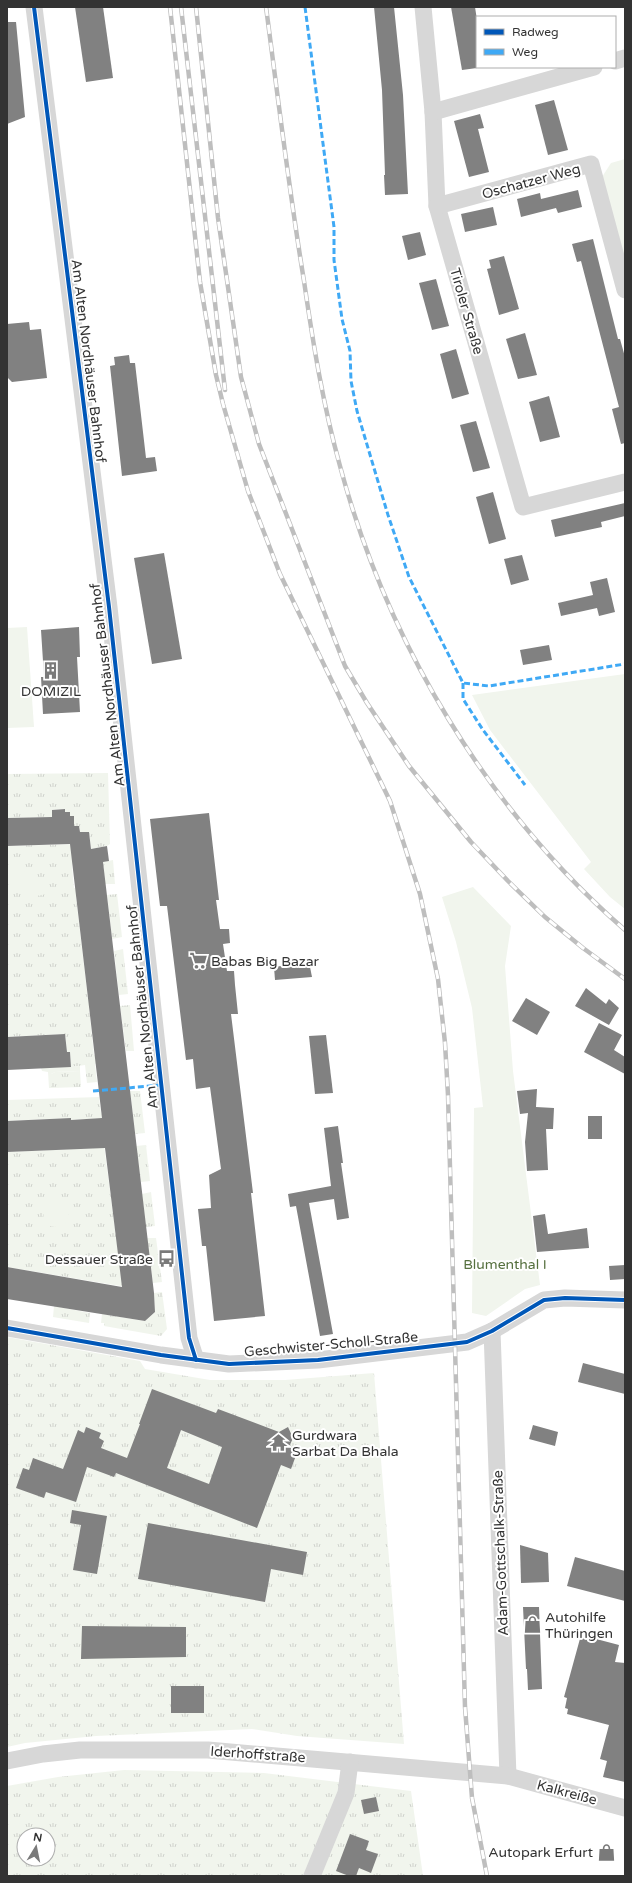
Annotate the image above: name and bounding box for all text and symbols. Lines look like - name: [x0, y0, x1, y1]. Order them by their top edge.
- legend: [476, 16, 616, 68]
- text: Radweg: [512, 25, 559, 39]
- text: Weg: [512, 45, 538, 59]
- street label: Oschatzer Weg: [480, 160, 582, 203]
- street label: Am Alten Nordhäuser Bahnhof: [68, 258, 110, 464]
- street label: Tiroler Straße: [446, 266, 487, 356]
- street label: Am Alten Nordhäuser Bahnhof: [86, 582, 128, 788]
- building icon: DOMIZIL: [41, 661, 61, 681]
- place label: DOMIZIL: [21, 683, 81, 700]
- street label: Am Alten Nordhäuser Bahnhof: [123, 903, 162, 1110]
- supermarket icon: Babas Big Bazar: [188, 951, 208, 971]
- place label: Babas Big Bazar: [211, 953, 320, 970]
- bus stop icon: Dessauer Straße: [156, 1249, 176, 1269]
- place label: Dessauer Straße: [45, 1251, 153, 1268]
- park label: Blumenthal I: [463, 1256, 547, 1273]
- street label: Geschwister-Scholl-Straße: [243, 1328, 419, 1361]
- place label: Gurdwara Sarbat Da Bhala: [292, 1427, 399, 1460]
- temple icon: Gurdwara Sarbat Da Bhala: [269, 1433, 289, 1453]
- street label: Adam-Gottschalk-Straße: [489, 1470, 512, 1636]
- place label: Autohilfe Thüringen: [545, 1609, 613, 1642]
- shop icon: Autohilfe Thüringen: [522, 1615, 542, 1635]
- street label: Iderhoffstraße: [210, 1743, 306, 1766]
- street label: Kalkreiße: [535, 1776, 599, 1809]
- north arrow: [16, 1827, 56, 1867]
- text: N: [32, 1830, 43, 1845]
- shop icon: Autopark Erfurt: [596, 1842, 616, 1862]
- place label: Autopark Erfurt: [488, 1844, 594, 1861]

